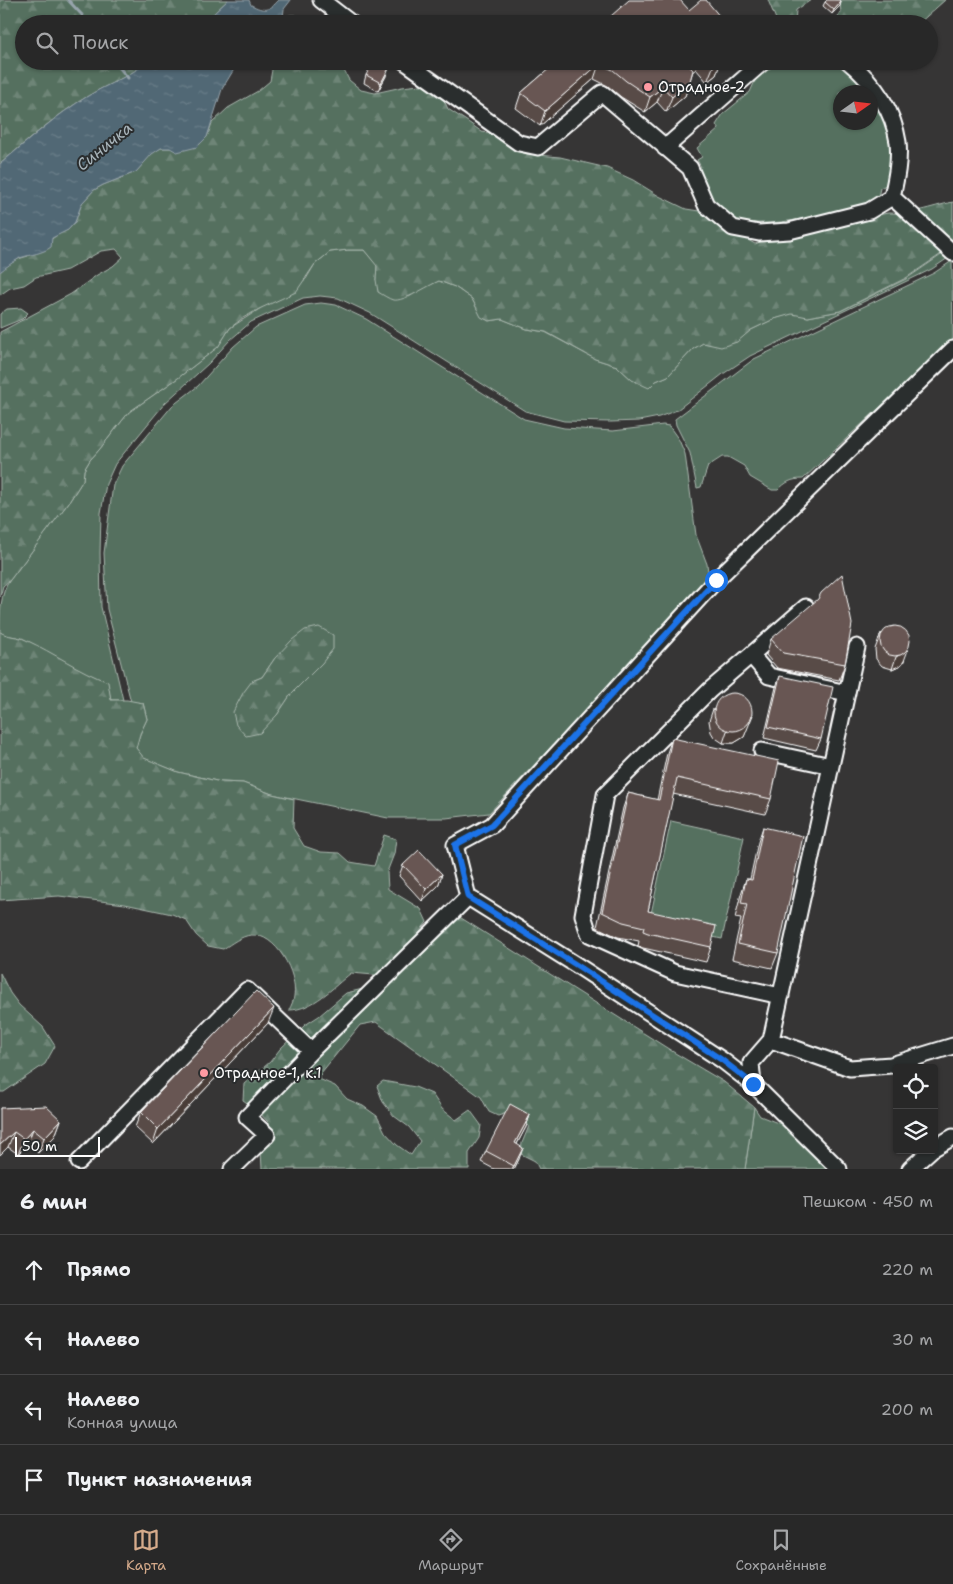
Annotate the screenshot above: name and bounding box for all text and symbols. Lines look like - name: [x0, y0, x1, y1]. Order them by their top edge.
- search box: [15, 15, 938, 70]
- icon: search: [33, 29, 61, 57]
- text: Поиск: [73, 30, 128, 55]
- place label: Отрадное-2: [658, 77, 745, 97]
- marker: Отрадное-2: [642, 81, 654, 93]
- north arrow: [833, 85, 878, 130]
- water label: Синичка: [72, 117, 137, 175]
- route start: [705, 569, 728, 592]
- place label: Отрадное-1, к.1: [214, 1063, 322, 1083]
- map controls: [893, 1064, 938, 1154]
- button: locate: [893, 1064, 938, 1109]
- marker: Отрадное-1, к.1: [198, 1067, 210, 1079]
- route end: [742, 1073, 765, 1096]
- button: layers: [893, 1109, 938, 1154]
- scale bar: [15, 1134, 100, 1157]
- text: 50 m: [22, 1137, 57, 1155]
- text: 6 мин: [20, 1188, 87, 1216]
- text: Пешком · 450 m: [803, 1191, 933, 1212]
- icon: ahead: [20, 1256, 48, 1284]
- text: Прямо: [67, 1257, 131, 1282]
- text: 220 m: [881, 1259, 933, 1280]
- icon: left: [20, 1326, 48, 1354]
- text: Налево: [67, 1327, 140, 1352]
- text: 30 m: [892, 1329, 933, 1350]
- text: Налево: [67, 1387, 140, 1412]
- icon: left: [20, 1396, 48, 1424]
- text: 200 m: [881, 1399, 933, 1420]
- text: Конная улица: [67, 1412, 177, 1433]
- icon: arrive: [20, 1466, 48, 1494]
- text: Пункт назначения: [67, 1467, 252, 1492]
- tab: Карта: [126, 1526, 166, 1574]
- tab: Маршрут: [418, 1526, 483, 1574]
- tab: Сохранённые: [736, 1526, 827, 1574]

